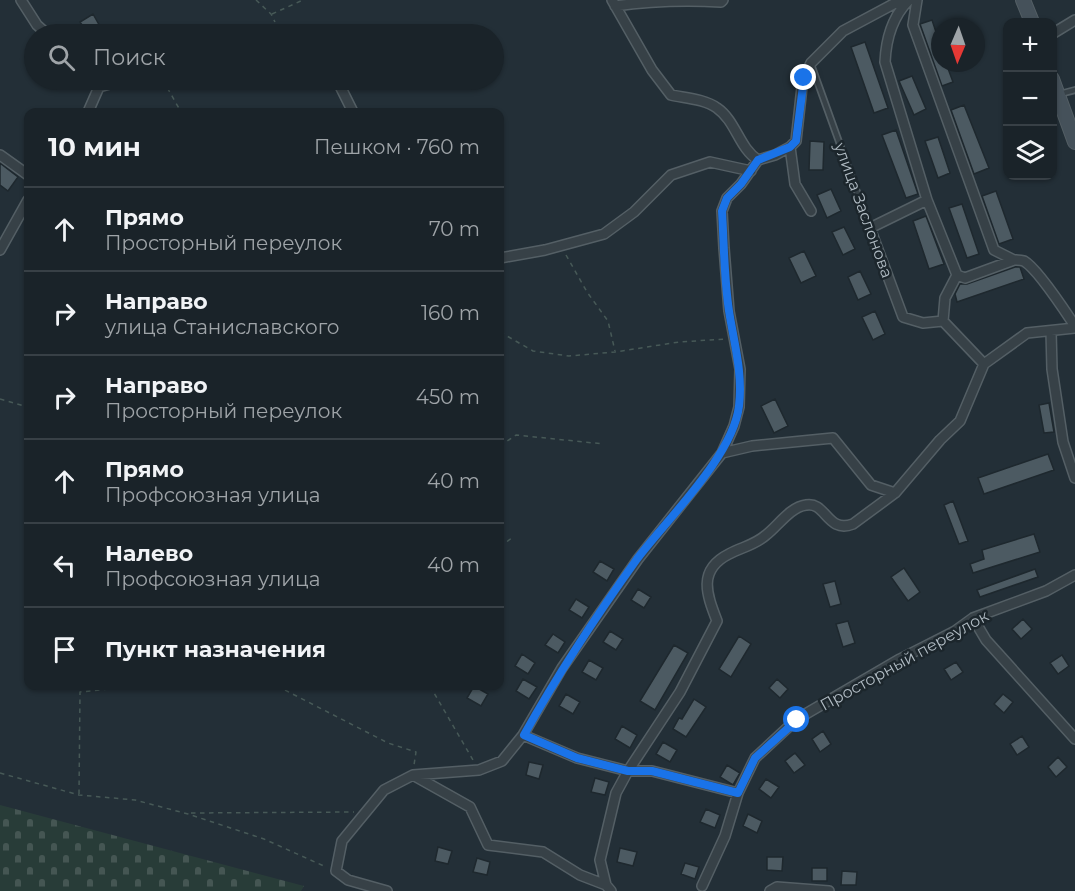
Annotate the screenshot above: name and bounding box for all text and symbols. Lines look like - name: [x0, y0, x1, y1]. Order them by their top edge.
- north arrow: [931, 18, 985, 72]
- map controls: [1003, 18, 1057, 180]
- button: +: [1003, 18, 1057, 72]
- search box: [24, 24, 504, 90]
- icon: search: [45, 41, 78, 74]
- text: Поиск: [93, 44, 165, 71]
- route end: [790, 64, 816, 90]
- button: −: [1003, 72, 1057, 126]
- button: layers: [1003, 126, 1057, 180]
- text: 10 мин: [48, 131, 141, 163]
- text: Пешком · 760 m: [314, 135, 480, 159]
- street label: улица Заслонова: [830, 139, 897, 280]
- text: Прямо: [105, 204, 184, 231]
- icon: ahead: [48, 213, 81, 246]
- text: 70 m: [429, 217, 480, 241]
- text: Просторный переулок: [105, 231, 342, 255]
- text: Направо: [105, 288, 208, 315]
- icon: right: [48, 297, 81, 330]
- text: 160 m: [421, 301, 480, 325]
- text: улица Станиславского: [105, 315, 339, 339]
- text: Направо: [105, 372, 208, 399]
- icon: right: [48, 381, 81, 414]
- text: 450 m: [416, 385, 480, 409]
- text: Просторный переулок: [105, 399, 342, 423]
- text: Прямо: [105, 456, 184, 483]
- icon: ahead: [48, 465, 81, 498]
- text: 40 m: [427, 469, 480, 493]
- text: Профсоюзная улица: [105, 483, 320, 507]
- text: Налево: [105, 540, 193, 567]
- icon: left: [48, 549, 81, 582]
- text: 40 m: [427, 553, 480, 577]
- text: Профсоюзная улица: [105, 567, 320, 591]
- street label: Просторный переулок: [817, 606, 992, 715]
- icon: arrive: [48, 633, 81, 666]
- text: Пункт назначения: [105, 636, 326, 663]
- route start: [783, 706, 809, 732]

